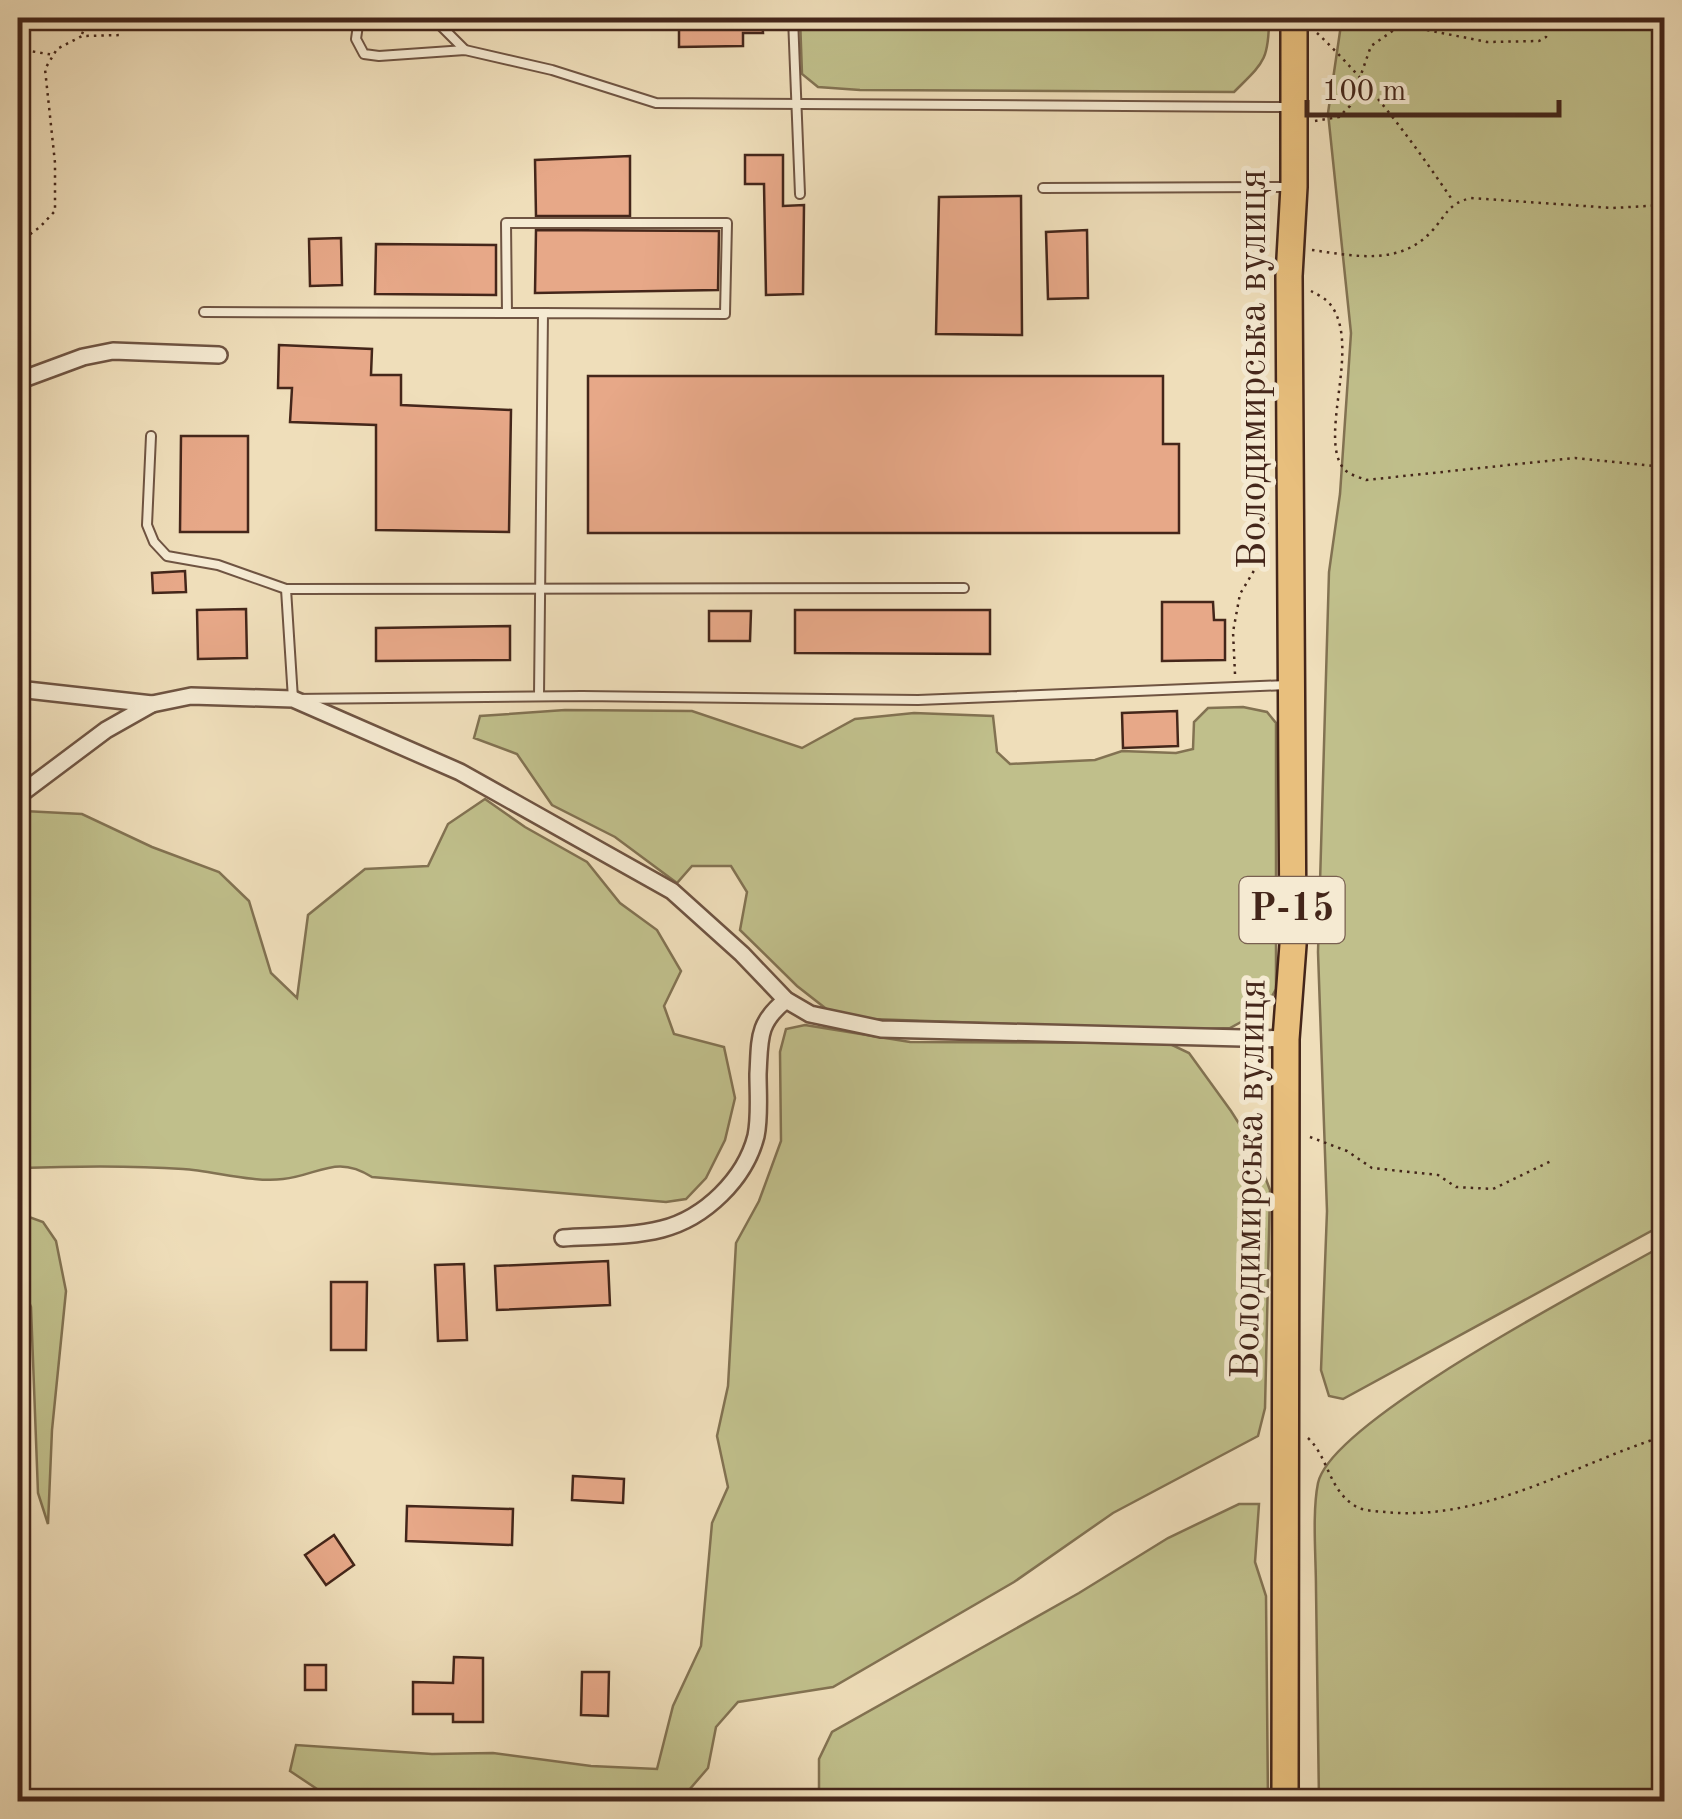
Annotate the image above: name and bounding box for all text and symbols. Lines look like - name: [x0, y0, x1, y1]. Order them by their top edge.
- scale bar: [1307, 55, 1560, 117]
- text: 100 m: [1322, 77, 1406, 107]
- street label: Володимирська вулиця: [1235, 169, 1275, 569]
- road number: Р-15: [1240, 877, 1344, 943]
- street label: Володимирська вулиця: [1228, 979, 1274, 1379]

